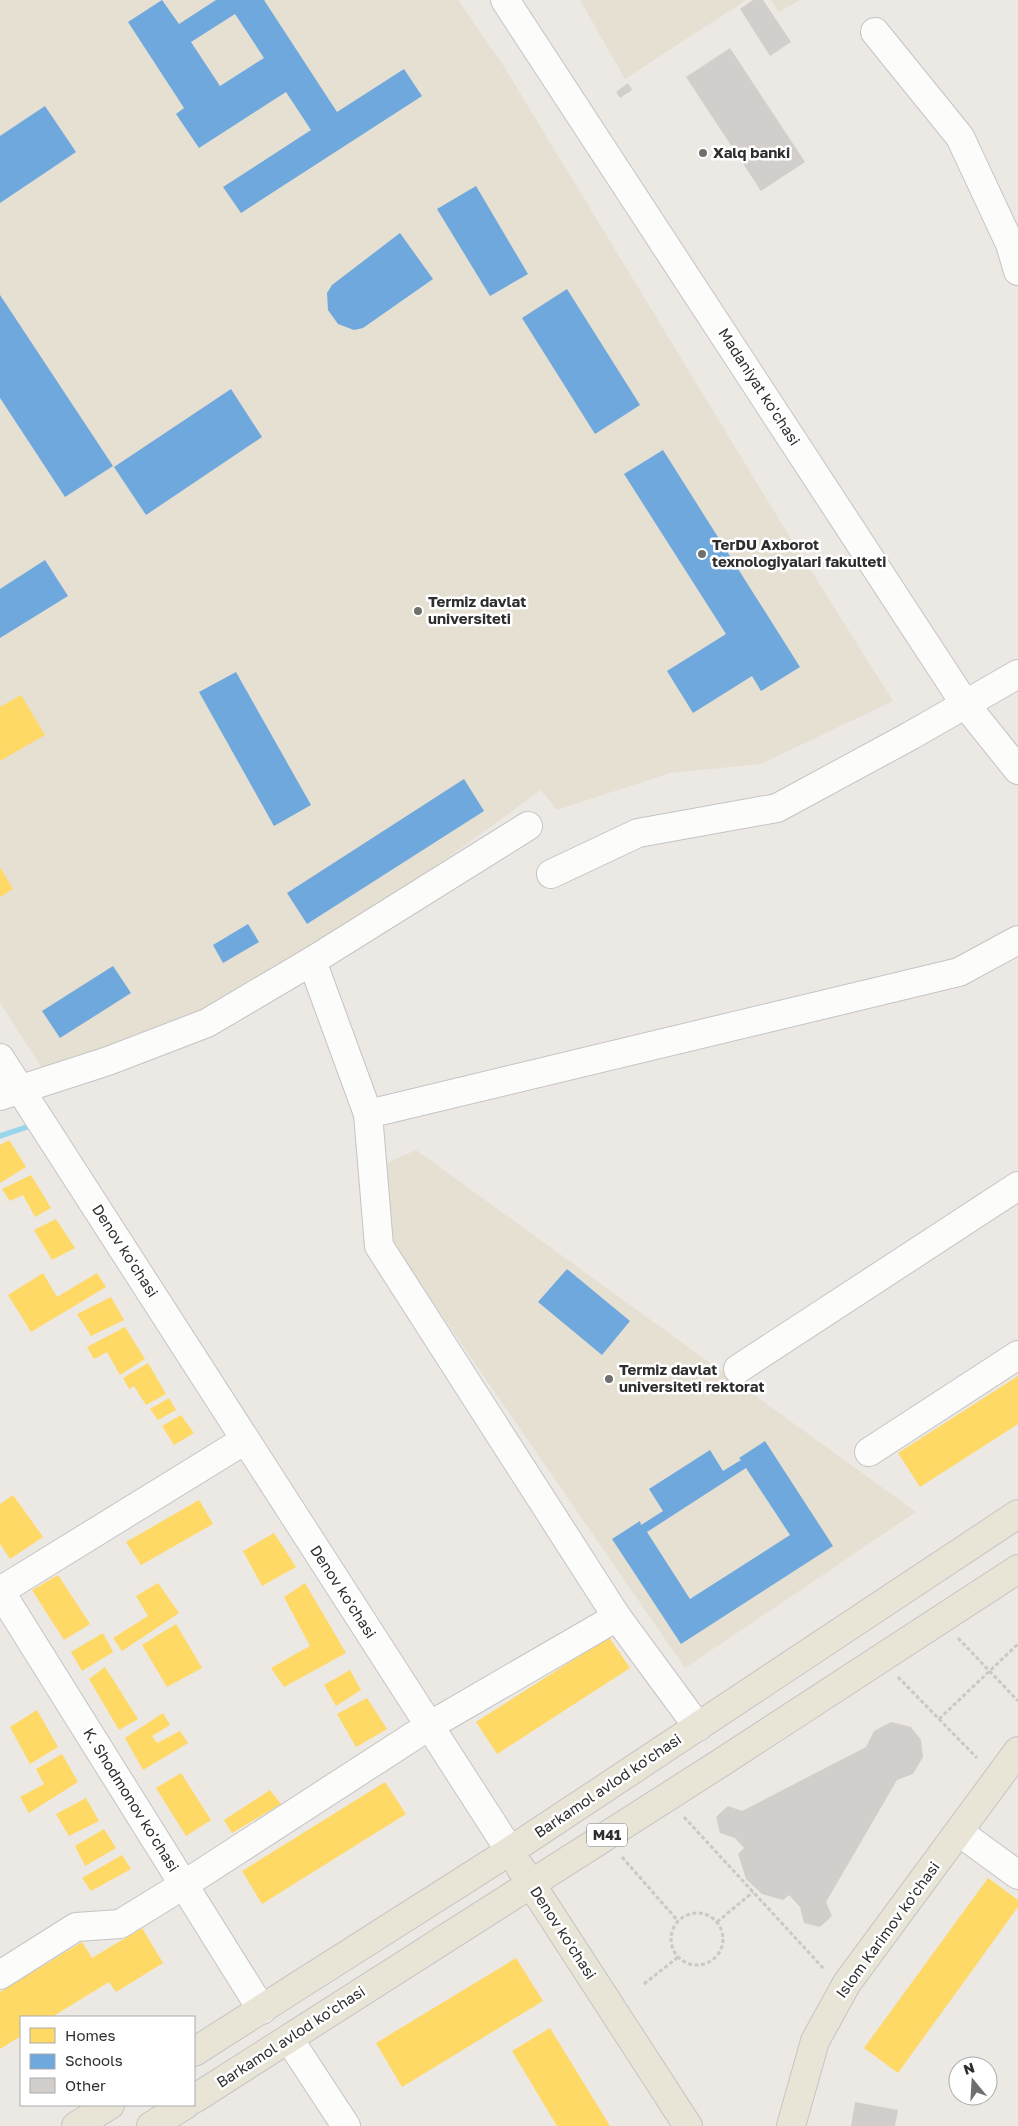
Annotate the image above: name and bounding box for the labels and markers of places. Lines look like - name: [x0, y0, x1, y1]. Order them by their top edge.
- place label: Xalq banki: [713, 143, 790, 161]
- marker: Xalq banki: [697, 147, 709, 159]
- place label: TerDU Axborot texnologiyalari fakulteti: [712, 535, 886, 570]
- marker: TerDU Axborot texnologiyalari fakulteti: [696, 548, 708, 560]
- place label: Termiz davlat universiteti: [428, 592, 526, 627]
- marker: Termiz davlat universiteti: [412, 605, 424, 617]
- place label: Termiz davlat universiteti rektorat: [619, 1360, 764, 1395]
- marker: Termiz davlat universiteti rektorat: [603, 1373, 615, 1385]

